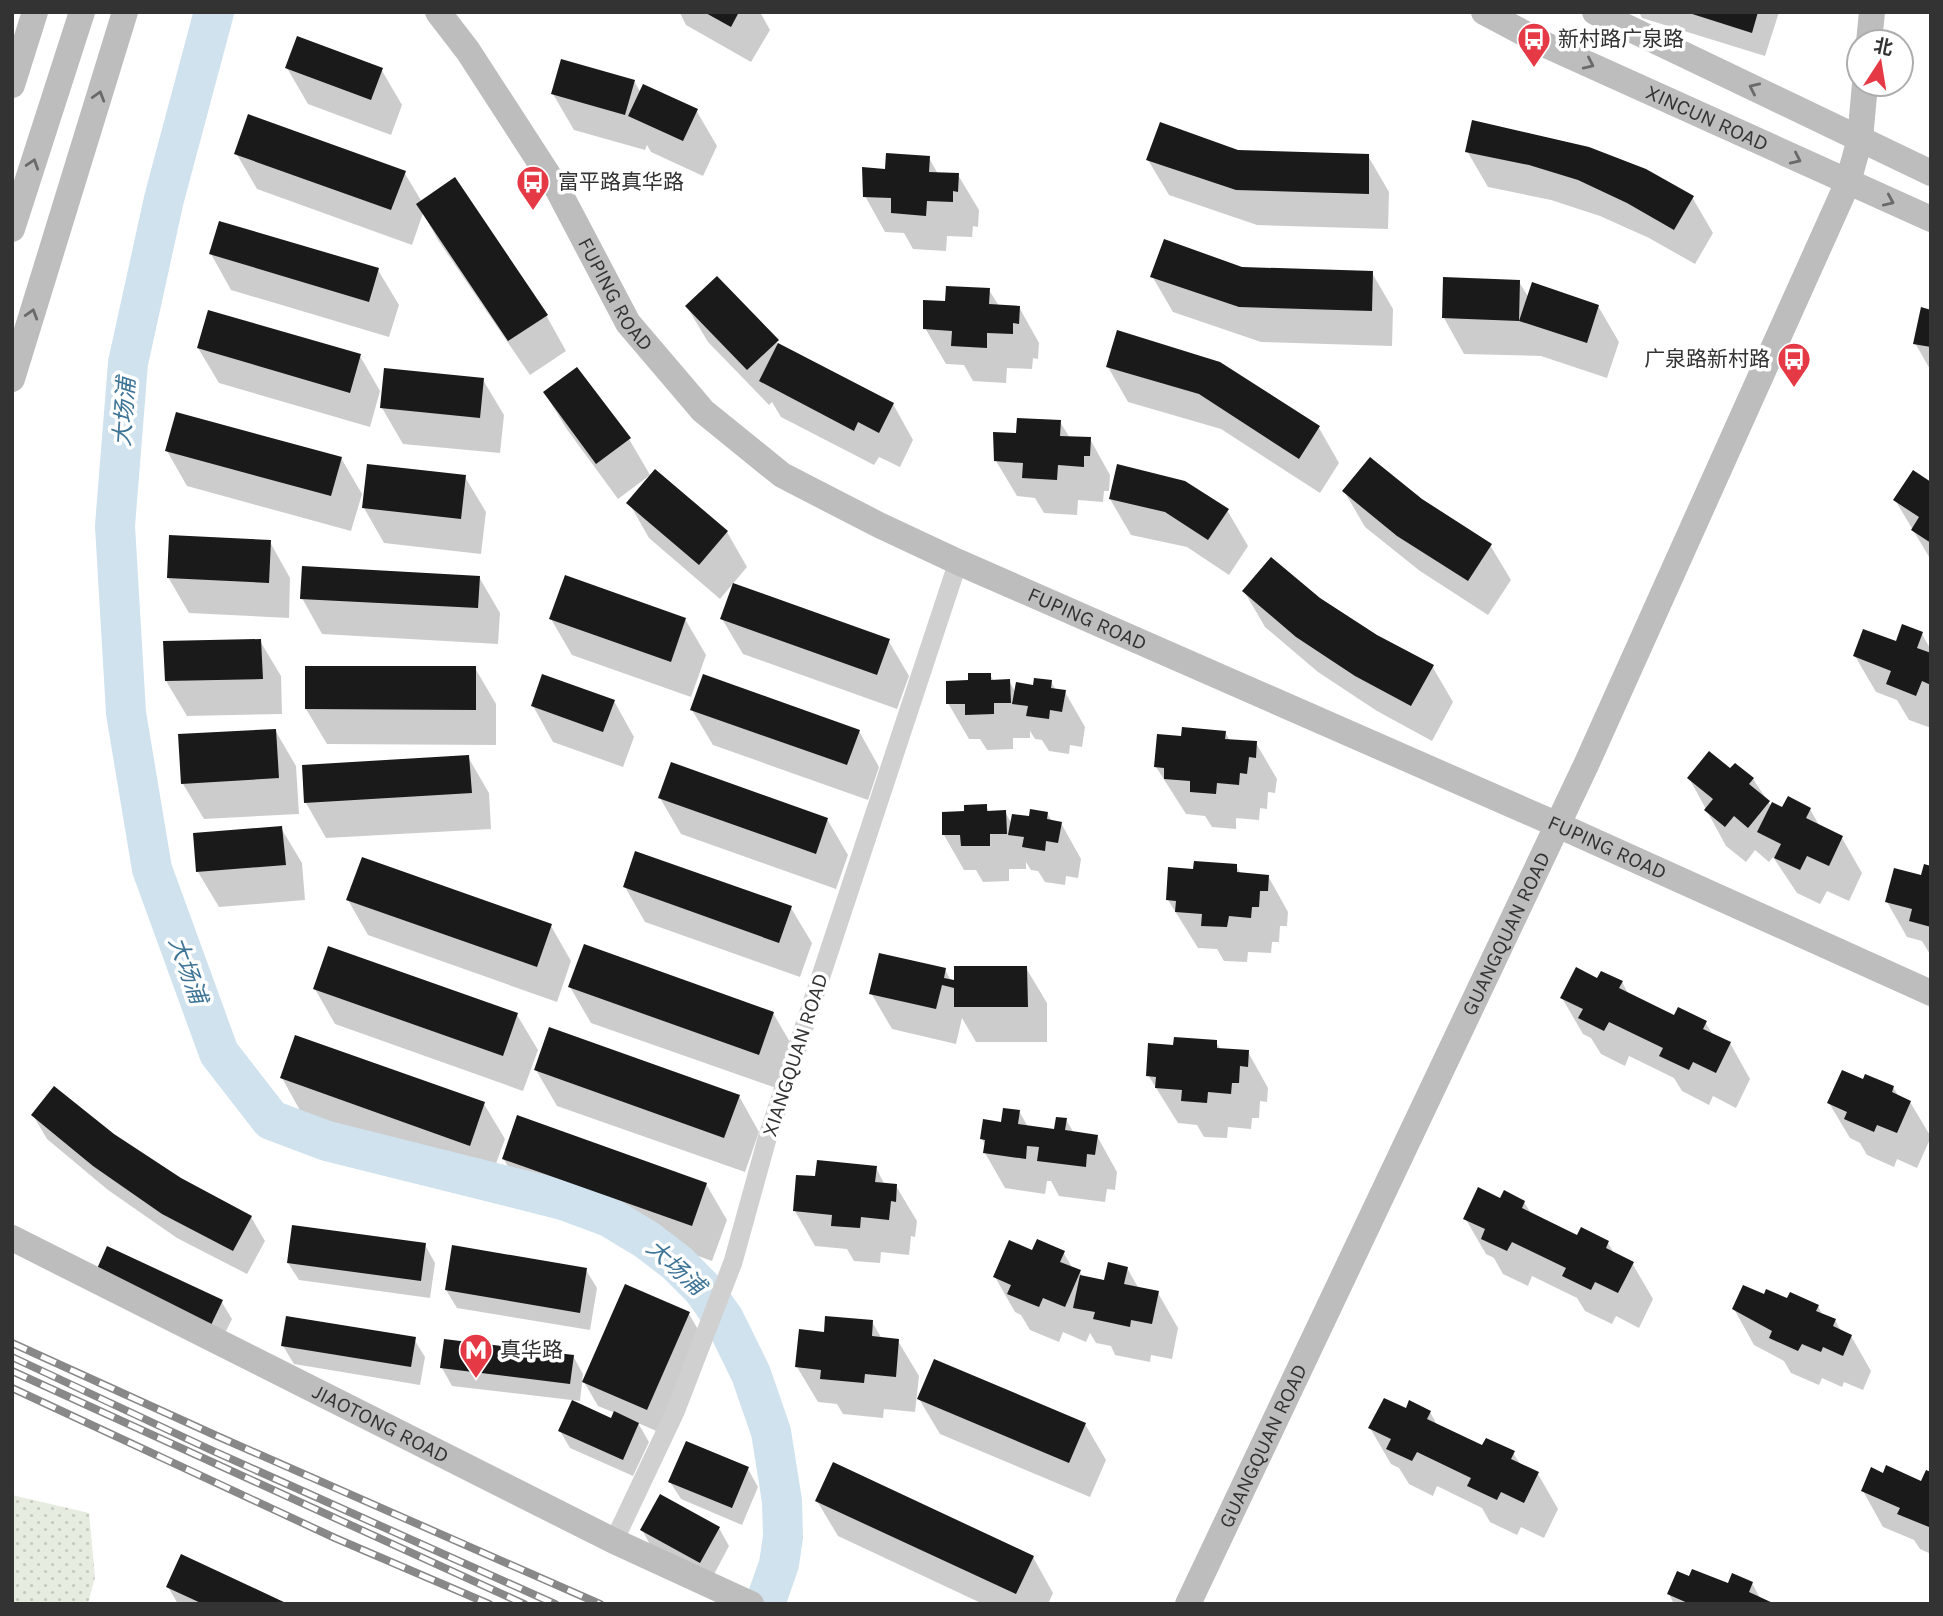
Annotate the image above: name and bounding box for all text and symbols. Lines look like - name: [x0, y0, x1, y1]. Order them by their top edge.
- bus stop icon: 新村路广泉路: [1515, 20, 1553, 69]
- place label: 新村路广泉路: [1558, 27, 1684, 51]
- north arrow: [1845, 28, 1915, 98]
- text: 北: [1872, 35, 1895, 60]
- one-way arrow: [1582, 56, 1594, 70]
- street label: XINCUN ROAD: [1642, 80, 1772, 156]
- one-way arrow: [1749, 82, 1761, 96]
- one-way arrow: [91, 91, 105, 103]
- one-way arrow: [1789, 151, 1801, 165]
- one-way arrow: [25, 158, 39, 171]
- bus stop icon: 富平路真华路: [514, 163, 552, 212]
- place label: 富平路真华路: [558, 170, 684, 194]
- one-way arrow: [1882, 193, 1895, 207]
- street label: FUPING ROAD: [573, 233, 658, 356]
- one-way arrow: [24, 308, 39, 320]
- bus stop icon: 广泉路新村路: [1775, 340, 1813, 389]
- place label: 广泉路新村路: [1644, 347, 1770, 371]
- water label: 大场浦: [109, 373, 141, 447]
- street label: FUPING ROAD: [1024, 582, 1151, 655]
- street label: FUPING ROAD: [1544, 810, 1670, 884]
- street label: GUANGQUAN ROAD: [1457, 848, 1555, 1019]
- water label: 大场浦: [163, 933, 213, 1011]
- street label: XIANGQUAN ROAD: [757, 970, 833, 1140]
- water label: 大场浦: [641, 1234, 713, 1303]
- metro station icon: 真华路: [457, 1331, 495, 1380]
- place label: 真华路: [500, 1338, 563, 1362]
- street label: GUANGQUAN ROAD: [1214, 1360, 1312, 1532]
- street label: JIAOTONG ROAD: [309, 1379, 453, 1468]

